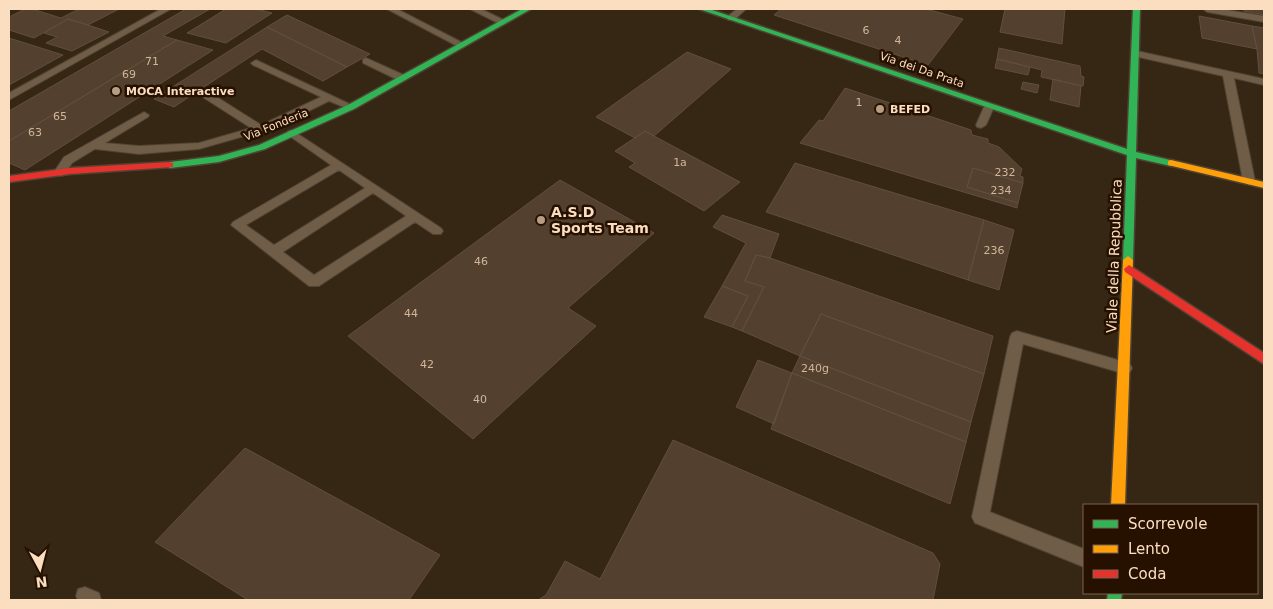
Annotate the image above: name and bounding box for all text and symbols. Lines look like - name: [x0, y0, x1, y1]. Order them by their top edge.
- house number: 6: [863, 24, 870, 37]
- house number: 4: [895, 34, 902, 47]
- street label: Via dei Da Prata: [878, 49, 966, 91]
- house number: 71: [145, 55, 159, 68]
- house number: 69: [122, 68, 136, 81]
- marker: MOCA Interactive: [110, 85, 122, 97]
- place label: MOCA Interactive: [126, 85, 234, 98]
- house number: 1: [856, 96, 863, 109]
- marker: BEFED: [874, 103, 886, 115]
- place label: BEFED: [890, 103, 930, 116]
- street label: Via Fonderia: [242, 106, 310, 144]
- house number: 65: [53, 110, 67, 123]
- house number: 63: [28, 126, 42, 139]
- house number: 1a: [673, 156, 687, 169]
- house number: 232: [995, 166, 1016, 179]
- street label: Viale della Repubblica: [1103, 179, 1125, 333]
- house number: 234: [991, 184, 1012, 197]
- place label: A.S.D Sports Team: [551, 204, 649, 236]
- marker: A.S.D Sports Team: [535, 214, 547, 226]
- house number: 236: [984, 244, 1005, 257]
- house number: 46: [474, 255, 488, 268]
- house number: 44: [404, 307, 418, 320]
- house number: 42: [420, 358, 434, 371]
- house number: 240g: [801, 362, 829, 375]
- house number: 40: [473, 393, 487, 406]
- legend: [1083, 504, 1258, 594]
- text: Scorrevole: [1128, 515, 1207, 533]
- text: Lento: [1128, 540, 1170, 558]
- north arrow: [15, 544, 65, 594]
- text: Coda: [1128, 565, 1166, 583]
- text: N: [35, 573, 48, 591]

